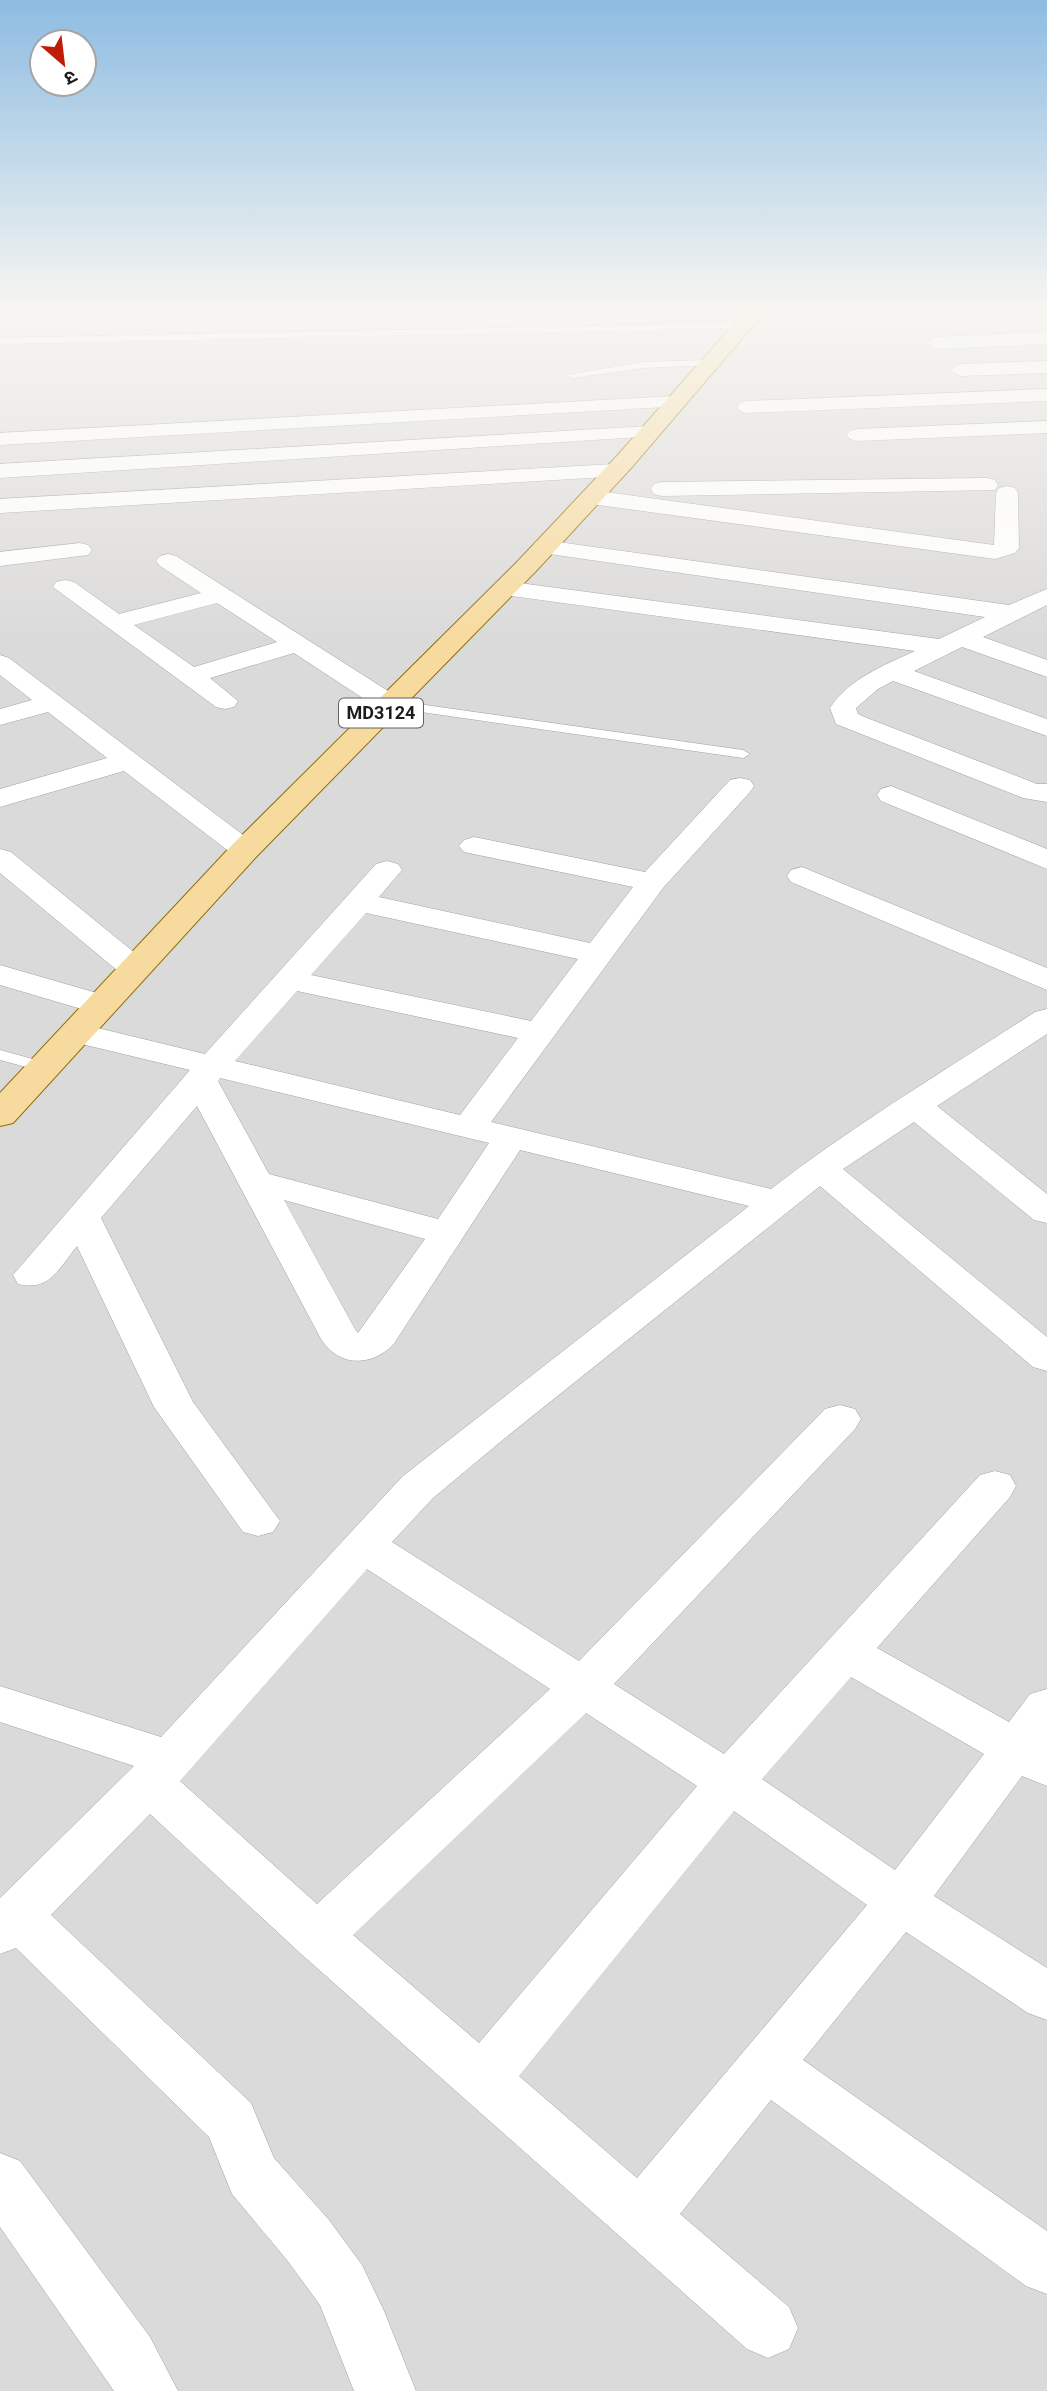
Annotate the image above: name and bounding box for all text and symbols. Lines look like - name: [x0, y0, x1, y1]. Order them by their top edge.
- north arrow: [28, 28, 98, 98]
- text: उ: [60, 65, 81, 91]
- road number: MD3124: [339, 698, 423, 728]

